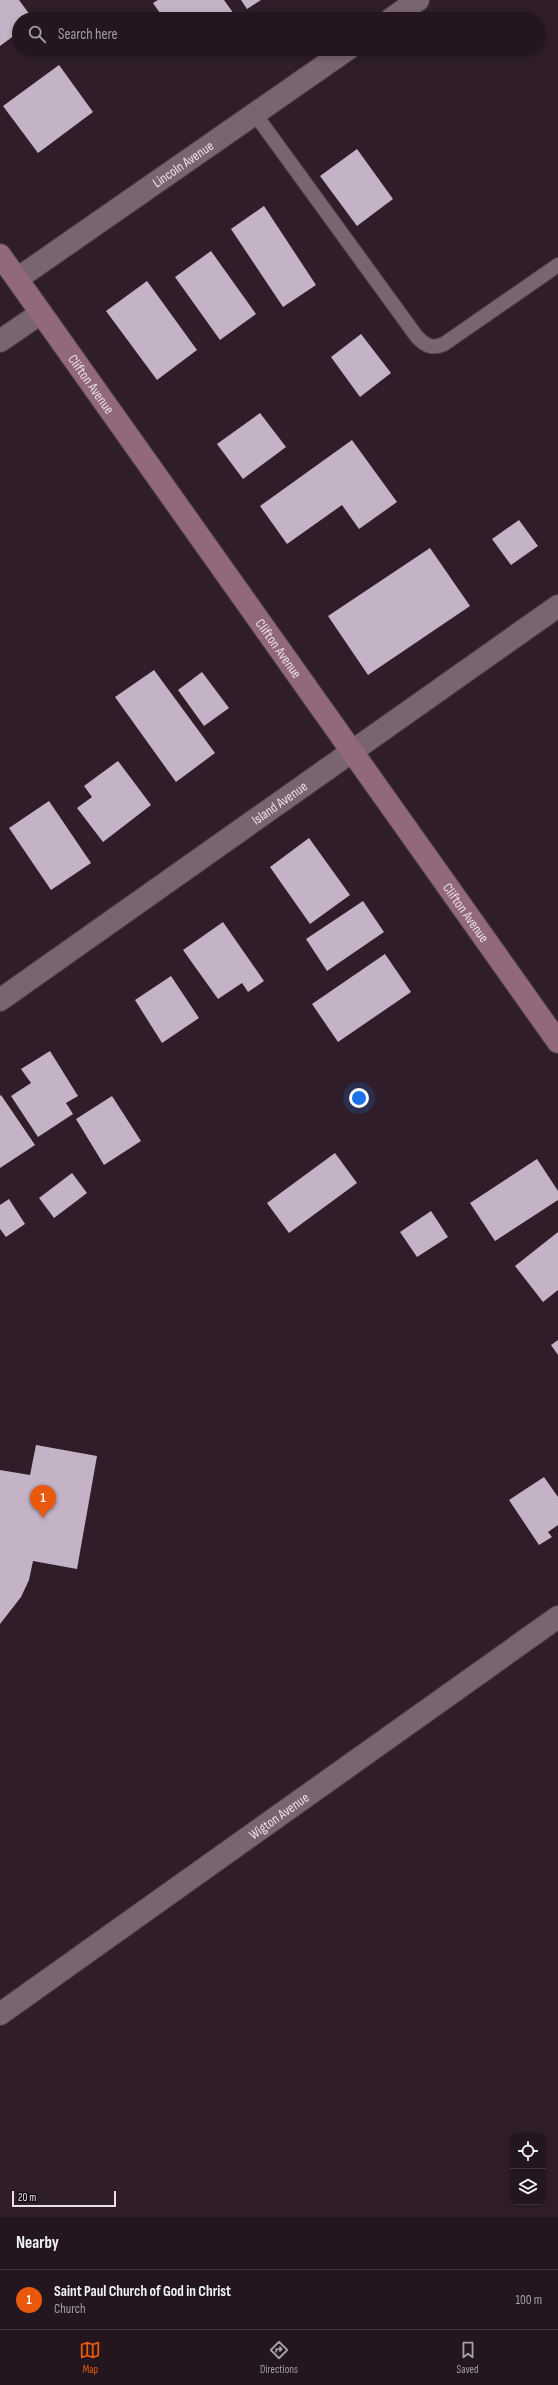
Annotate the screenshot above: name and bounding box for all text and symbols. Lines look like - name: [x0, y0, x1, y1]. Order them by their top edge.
- search box: [12, 12, 546, 56]
- icon: search: [26, 23, 48, 45]
- text: Search here: [58, 25, 118, 44]
- street label: Lincoln Avenue: [149, 137, 217, 191]
- street label: Clifton Avenue: [65, 351, 118, 417]
- street label: Clifton Avenue: [252, 615, 306, 681]
- street label: Island Avenue: [248, 777, 311, 828]
- street label: Clifton Avenue: [439, 879, 493, 946]
- your location: [349, 1088, 369, 1108]
- pin: 1: [30, 1485, 56, 1518]
- street label: Wigton Avenue: [245, 1789, 312, 1843]
- map controls: [510, 2133, 546, 2205]
- button: locate: [510, 2133, 546, 2169]
- button: layers: [510, 2169, 546, 2205]
- scale bar: [12, 2189, 116, 2208]
- text: 20 m: [18, 2191, 36, 2204]
- text: Nearby: [16, 2233, 59, 2253]
- text: Saint Paul Church of God in Christ: [54, 2282, 231, 2301]
- text: 1: [26, 2292, 32, 2308]
- text: 100 m: [515, 2292, 542, 2308]
- text: Church: [54, 2301, 86, 2317]
- tab: Map: [79, 2339, 101, 2376]
- tab: Directions: [260, 2339, 298, 2376]
- tab: Saved: [457, 2339, 479, 2376]

